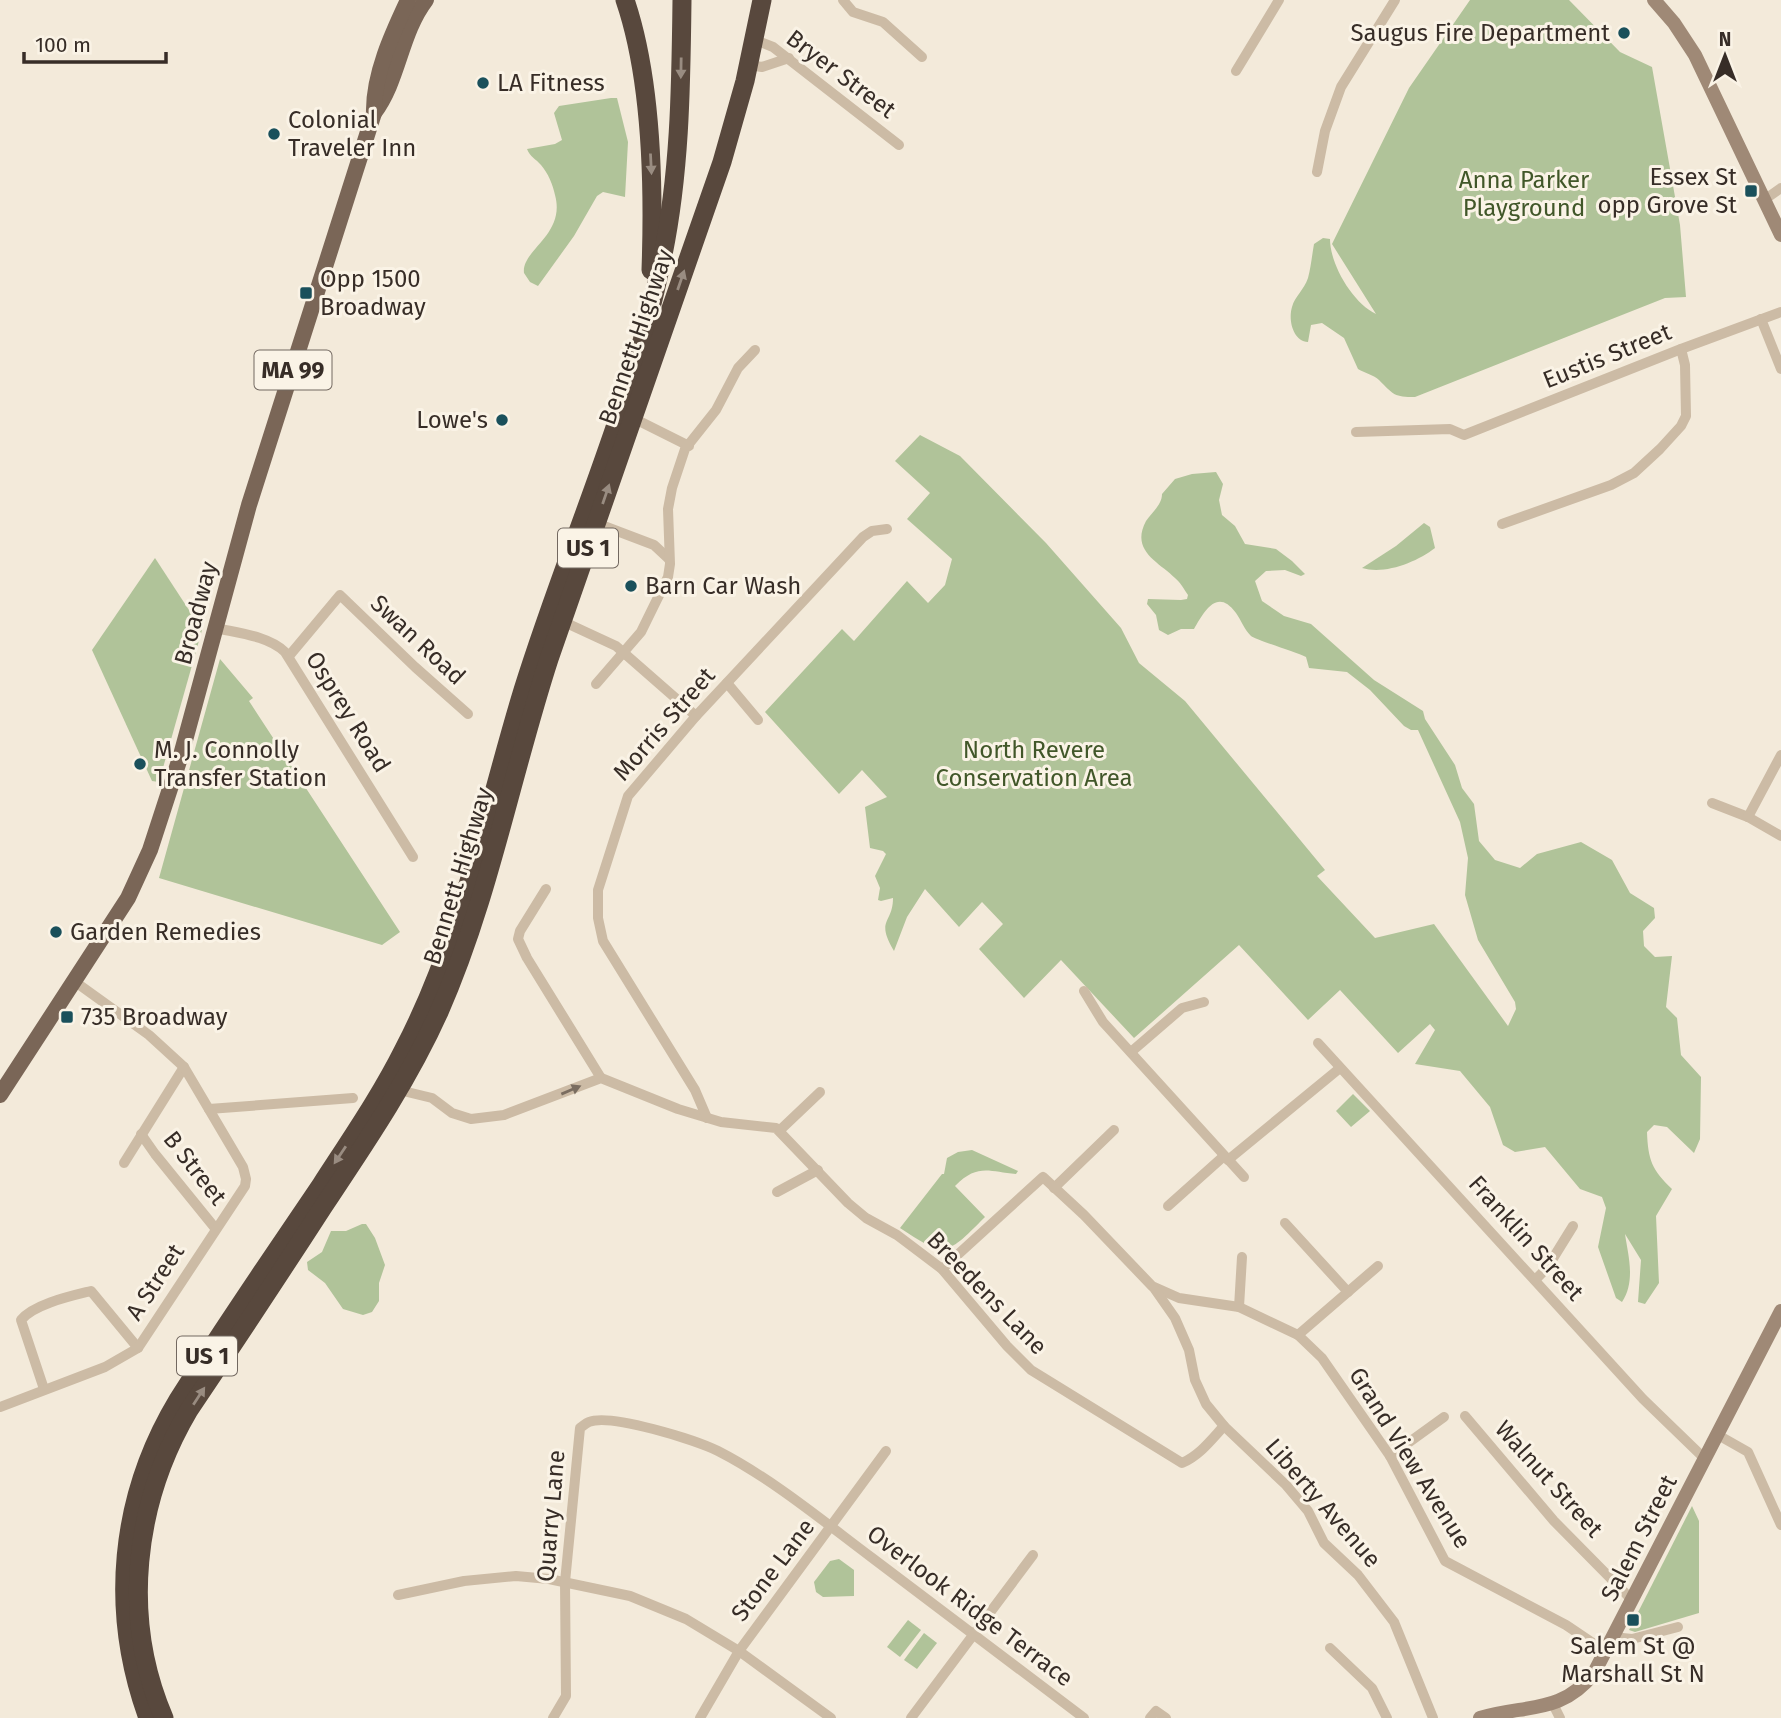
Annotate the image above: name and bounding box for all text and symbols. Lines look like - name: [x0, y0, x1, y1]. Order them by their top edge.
- place label: Saugus Fire Department: [1351, 19, 1610, 47]
- scale bar: [24, 21, 166, 65]
- north arrow: [1690, 21, 1760, 91]
- street label: Bryer Street: [781, 24, 901, 124]
- marker: Saugus Fire Department: [1616, 25, 1632, 41]
- text: N: [1719, 28, 1731, 51]
- text: 100 m: [35, 32, 91, 58]
- one-way arrow: [675, 57, 687, 79]
- place label: LA Fitness: [497, 69, 605, 97]
- marker: LA Fitness: [475, 75, 491, 91]
- place label: Colonial Traveler Inn: [288, 106, 416, 162]
- marker: Colonial Traveler Inn: [266, 126, 282, 142]
- one-way arrow: [645, 153, 656, 175]
- place label: Essex St opp Grove St: [1598, 163, 1737, 219]
- park label: Anna Parker Playground: [1459, 166, 1590, 222]
- marker: Essex St opp Grove St: [1743, 183, 1759, 199]
- street label: Bennett Highway: [593, 245, 679, 428]
- place label: Opp 1500 Broadway: [320, 265, 426, 321]
- one-way arrow: [676, 269, 687, 290]
- marker: Opp 1500 Broadway: [298, 285, 314, 301]
- street label: Eustis Street: [1539, 317, 1675, 394]
- road number: MA 99: [254, 350, 332, 390]
- place label: Lowe's: [416, 406, 488, 434]
- marker: Lowe's: [494, 412, 510, 428]
- one-way arrow: [601, 484, 612, 505]
- road number: US 1: [558, 528, 618, 568]
- street label: Broadway: [169, 558, 223, 668]
- place label: Barn Car Wash: [645, 572, 801, 600]
- marker: Barn Car Wash: [623, 578, 639, 594]
- street label: Swan Road: [365, 589, 471, 691]
- street label: Osprey Road: [300, 646, 396, 778]
- street label: Morris Street: [607, 661, 721, 786]
- place label: M. J. Connolly Transfer Station: [154, 736, 327, 792]
- park label: North Revere Conservation Area: [935, 736, 1133, 792]
- marker: M. J. Connolly Transfer Station: [132, 756, 148, 772]
- street label: Bennett Highway: [418, 784, 498, 968]
- place label: Garden Remedies: [70, 918, 261, 946]
- marker: Garden Remedies: [48, 924, 64, 940]
- place label: 735 Broadway: [81, 1003, 228, 1031]
- marker: 735 Broadway: [59, 1009, 75, 1025]
- one-way arrow: [561, 1085, 582, 1096]
- street label: B Street: [157, 1125, 233, 1211]
- one-way arrow: [333, 1146, 347, 1164]
- street label: Franklin Street: [1463, 1170, 1590, 1306]
- street label: Breedens Lane: [921, 1226, 1053, 1360]
- street label: A Street: [120, 1238, 190, 1325]
- road number: US 1: [177, 1336, 237, 1376]
- street label: Grand View Avenue: [1343, 1362, 1477, 1554]
- one-way arrow: [192, 1386, 205, 1406]
- street label: Walnut Street: [1489, 1415, 1609, 1543]
- street label: Liberty Avenue: [1259, 1433, 1387, 1573]
- street label: Quarry Lane: [531, 1449, 571, 1583]
- street label: Salem Street: [1595, 1470, 1683, 1606]
- street label: Stone Lane: [725, 1513, 821, 1627]
- street label: Overlook Ridge Terrace: [862, 1519, 1078, 1693]
- marker: Salem St @ Marshall St N: [1625, 1612, 1641, 1628]
- place label: Salem St @ Marshall St N: [1561, 1632, 1705, 1688]

